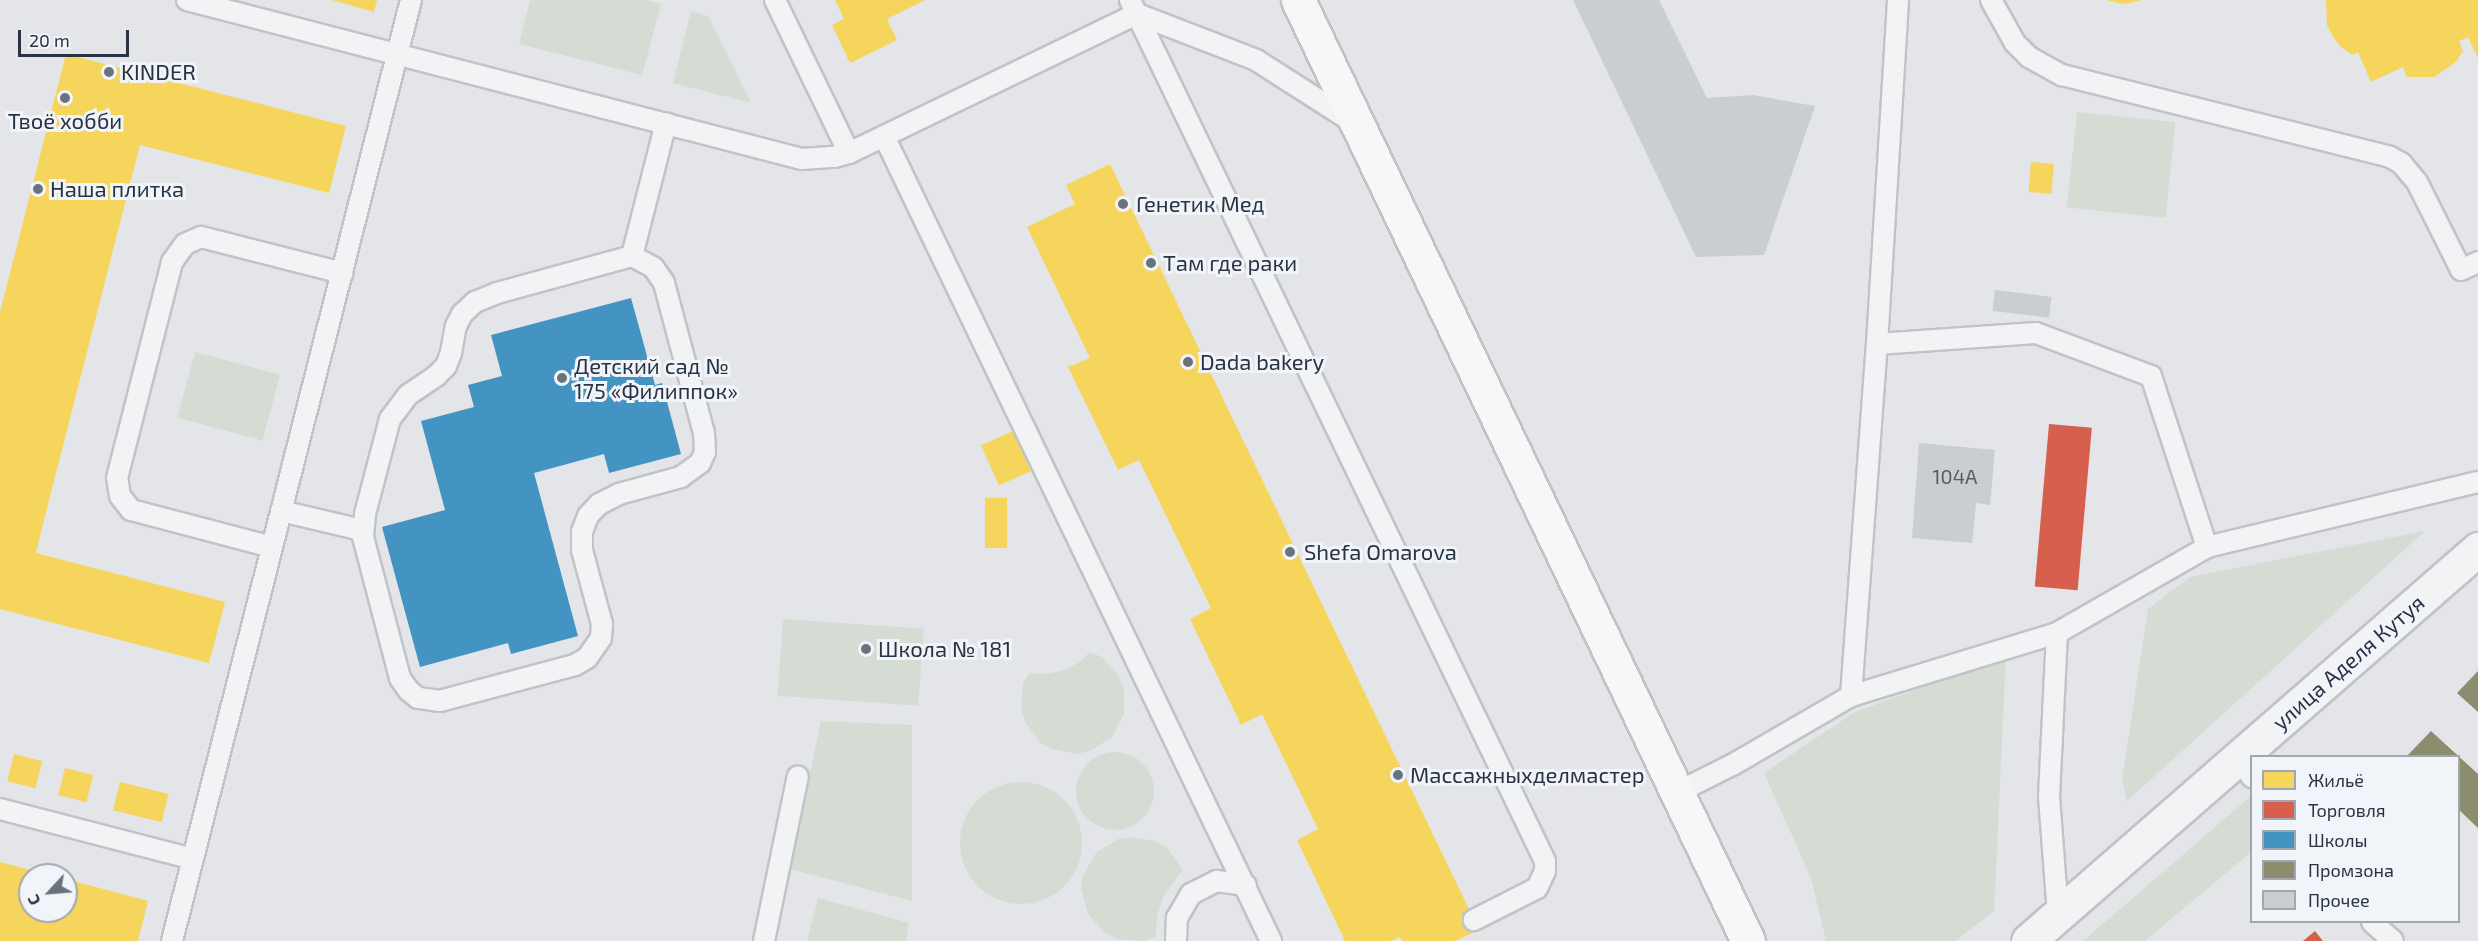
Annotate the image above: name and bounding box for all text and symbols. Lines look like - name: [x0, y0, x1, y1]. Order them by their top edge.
- scale bar: [21, 18, 132, 56]
- text: 20 m: [29, 29, 70, 51]
- place label: KINDER: [121, 59, 196, 85]
- marker: KINDER: [102, 65, 116, 79]
- marker: Твоё хобби: [58, 91, 72, 105]
- place label: Твоё хобби: [8, 108, 122, 134]
- place label: Наша плитка: [50, 176, 184, 202]
- marker: Наша плитка: [31, 182, 45, 196]
- place label: Генетик Мед: [1136, 191, 1264, 217]
- marker: Генетик Мед: [1114, 195, 1132, 213]
- place label: Там где раки: [1163, 250, 1297, 276]
- marker: Там где раки: [1144, 256, 1158, 270]
- place label: Dada bakery: [1200, 349, 1324, 375]
- place label: Детский сад № 175 «Филиппок»: [574, 352, 738, 404]
- marker: Dada bakery: [1181, 355, 1195, 369]
- marker: Детский сад № 175 «Филиппок»: [555, 371, 569, 385]
- house number: 104А: [1933, 464, 1977, 488]
- place label: Shefa Omarova: [1304, 539, 1457, 565]
- marker: Shefa Omarova: [1281, 543, 1299, 561]
- street label: улица Аделя Кутуя: [2267, 589, 2429, 735]
- place label: Школа № 181: [878, 636, 1011, 662]
- marker: Школа № 181: [859, 642, 873, 656]
- legend: [2250, 755, 2460, 923]
- place label: Массажныхделмастер: [1410, 762, 1645, 788]
- marker: Массажныхделмастер: [1391, 768, 1405, 782]
- text: Жильё: [2308, 769, 2364, 791]
- text: Торговля: [2308, 799, 2386, 821]
- text: Школы: [2308, 829, 2368, 851]
- text: Промзона: [2308, 859, 2394, 881]
- north arrow: [18, 863, 78, 923]
- text: Прочее: [2308, 889, 2370, 911]
- text: С: [23, 892, 44, 909]

